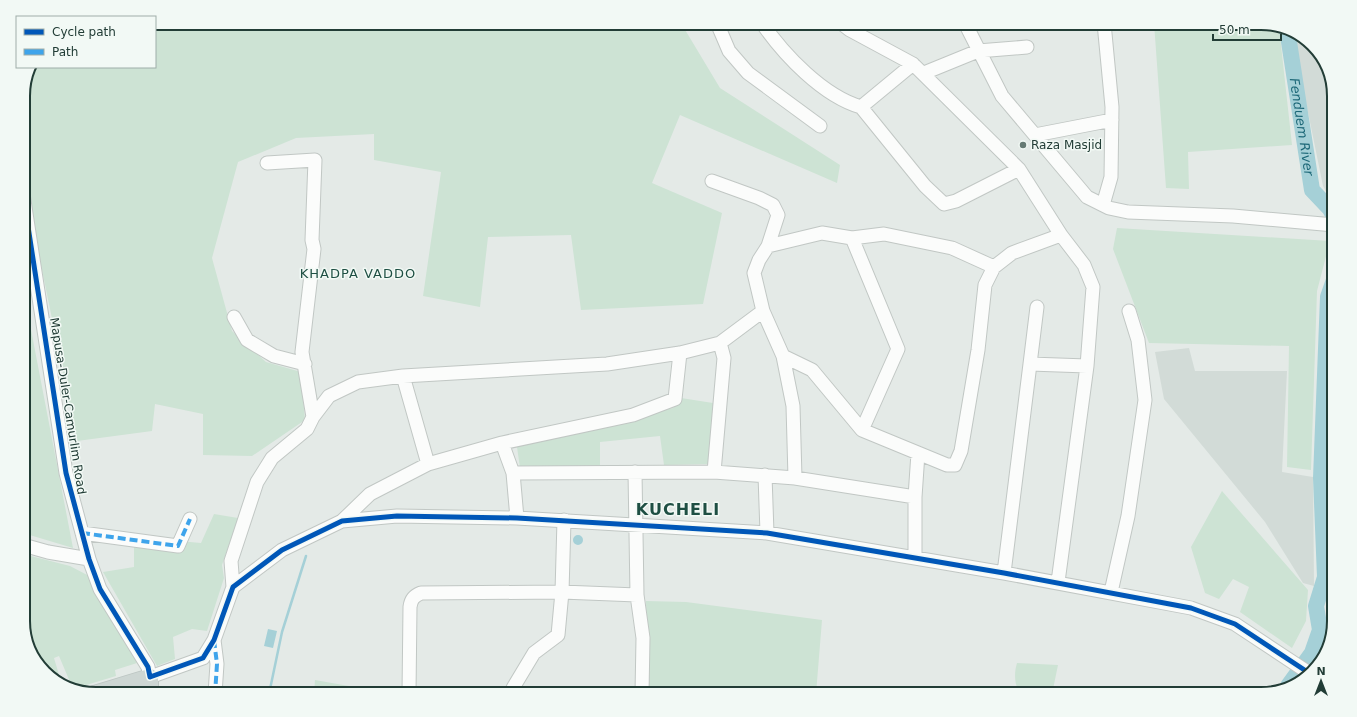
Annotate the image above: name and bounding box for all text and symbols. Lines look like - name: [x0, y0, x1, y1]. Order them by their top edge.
- legend: [16, 16, 156, 68]
- scale bar: [1213, 16, 1281, 42]
- text: 50 m: [1219, 23, 1250, 37]
- text: Cycle path: [52, 25, 116, 39]
- text: Path: [52, 45, 78, 59]
- water label: Fenduem River: [1287, 77, 1317, 178]
- place label: Raza Masjid: [1031, 138, 1102, 152]
- marker: Raza Masjid: [1018, 140, 1028, 150]
- district label: KHADPA VADDO: [300, 266, 416, 281]
- street label: Mapusa-Duler-Camurlim Road: [47, 316, 89, 496]
- district label: KUCHELI: [636, 500, 720, 519]
- north arrow: [1301, 661, 1341, 701]
- text: N: [1316, 665, 1326, 678]

